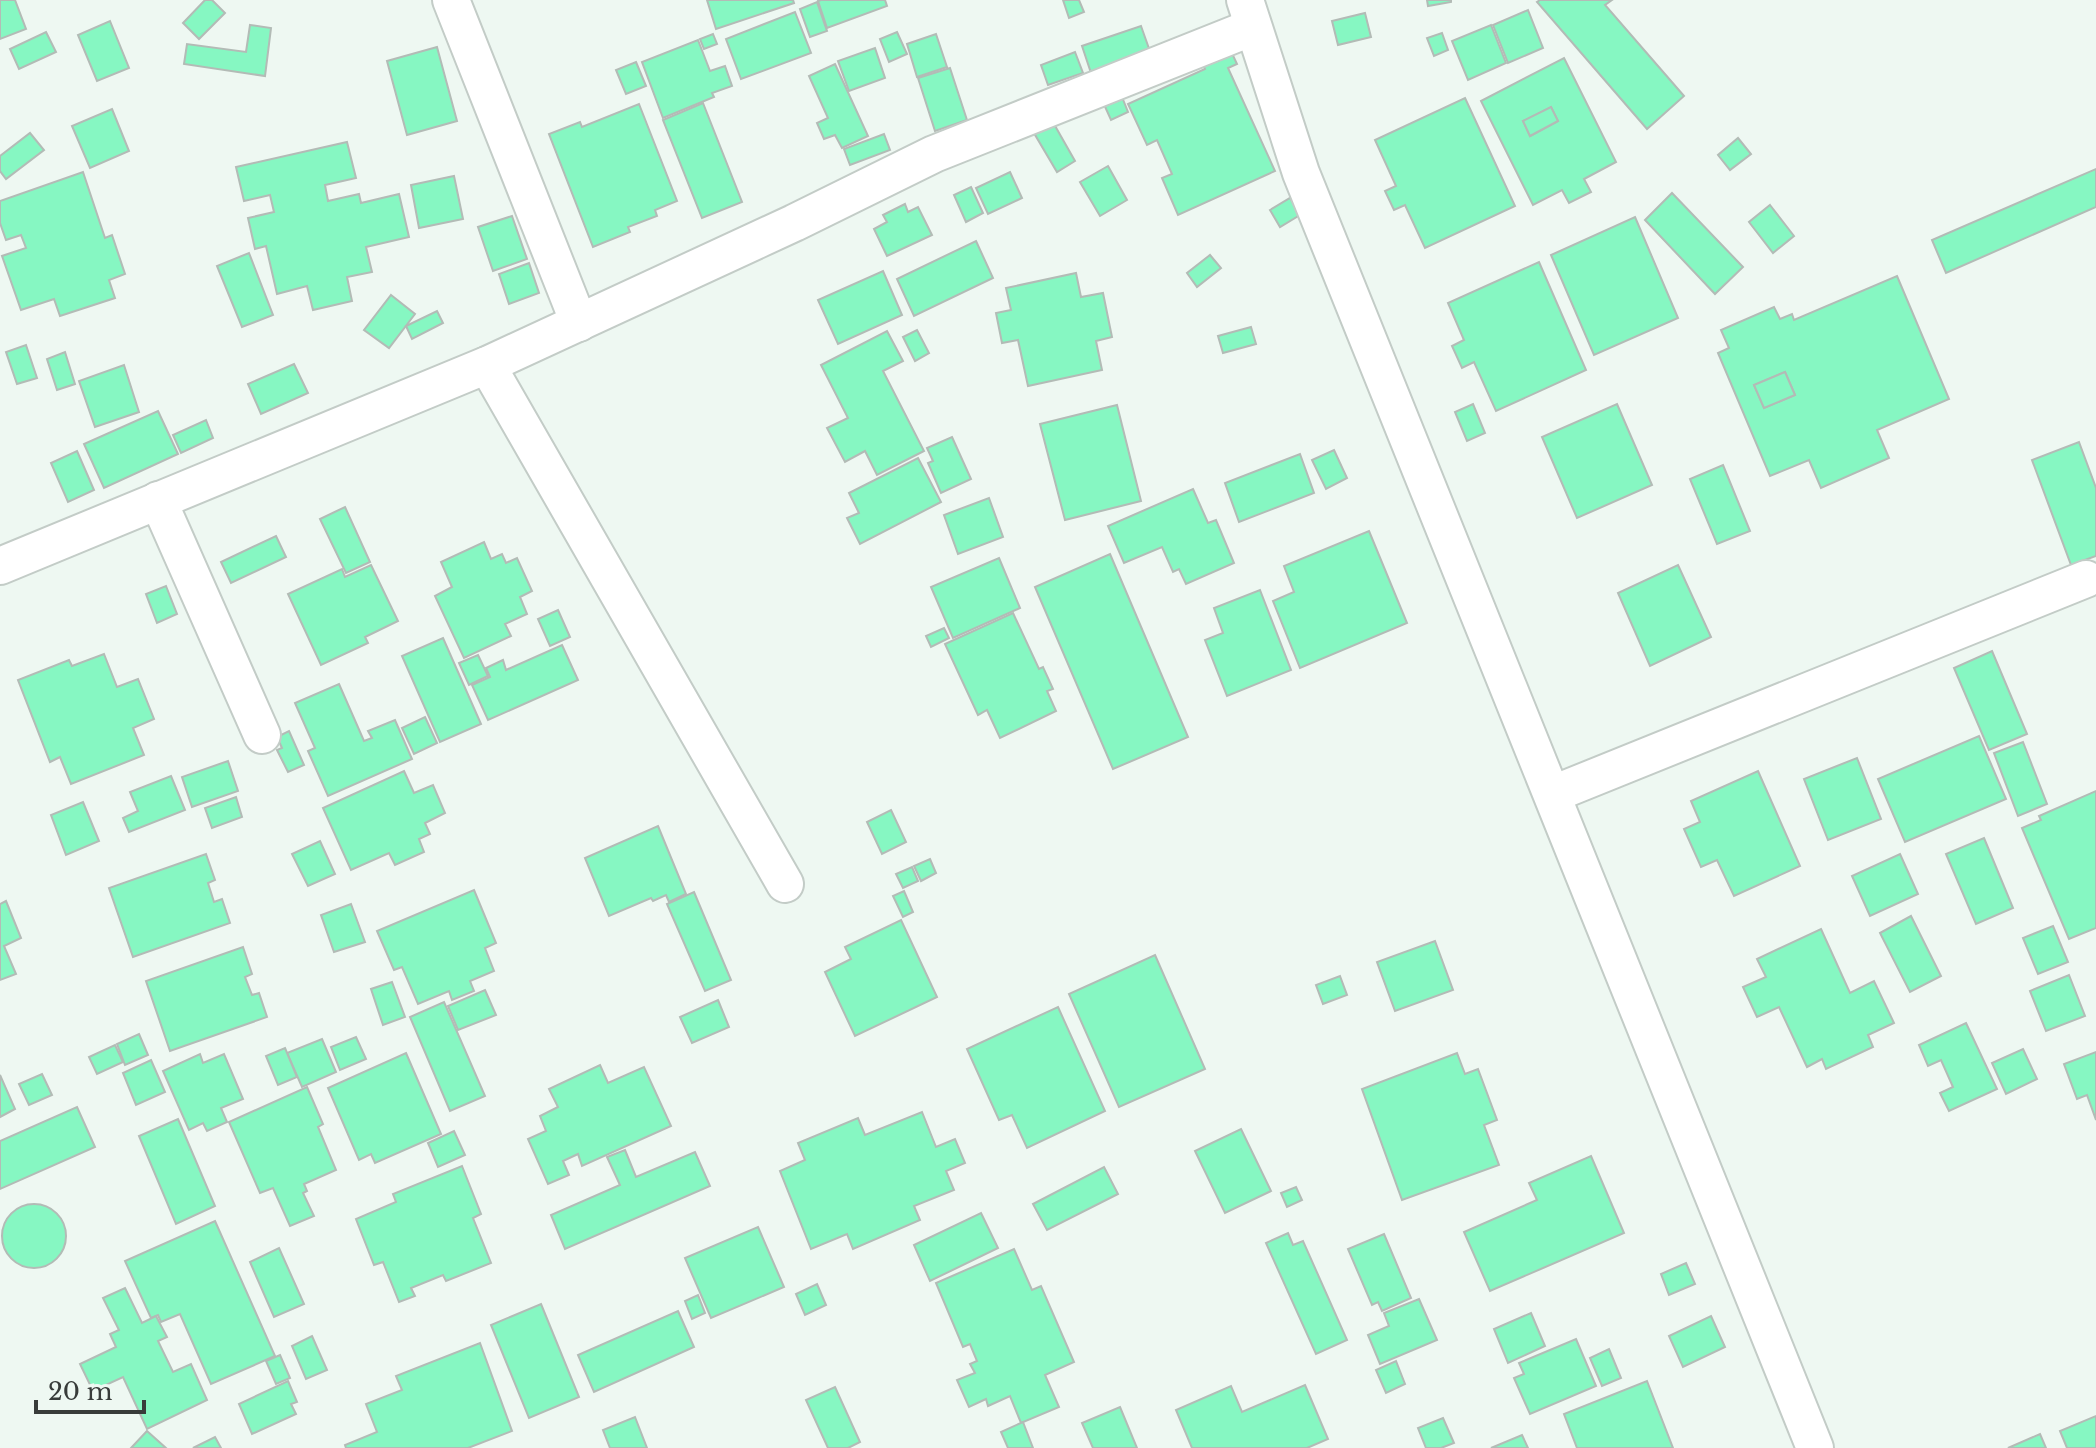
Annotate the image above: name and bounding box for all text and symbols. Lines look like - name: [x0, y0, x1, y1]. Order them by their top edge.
- scale bar: [36, 1364, 144, 1414]
- text: 20 m: [48, 1377, 113, 1406]

